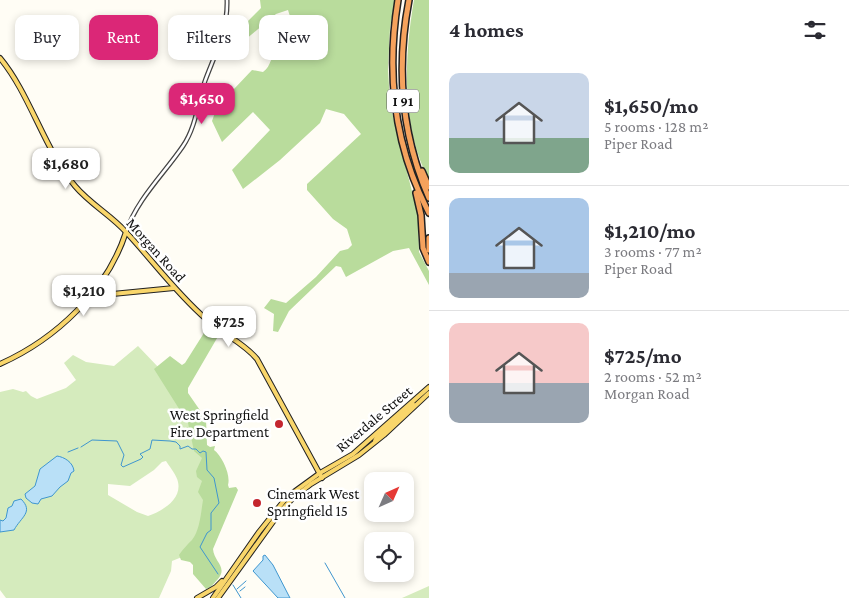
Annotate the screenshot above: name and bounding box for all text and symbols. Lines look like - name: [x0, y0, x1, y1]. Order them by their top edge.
- chip: Buy: [15, 15, 79, 60]
- chip: Rent: [89, 15, 158, 60]
- chip: Filters: [168, 15, 249, 60]
- chip: New: [259, 15, 328, 60]
- icon: filters: [801, 16, 829, 44]
- text: 4 homes: [449, 18, 523, 42]
- pin: $1,650: [161, 82, 243, 125]
- text: $1,650: [180, 90, 224, 107]
- road number: I 91: [387, 90, 419, 112]
- icon: home: [489, 93, 549, 153]
- text: $1,650/mo: [604, 94, 698, 118]
- text: 5 rooms · 128 m²: [604, 118, 708, 135]
- text: Piper Road: [604, 135, 673, 152]
- pin: $1,680: [25, 148, 107, 190]
- text: $1,680: [43, 155, 89, 172]
- street label: Morgan Road: [122, 215, 189, 286]
- icon: home: [489, 218, 549, 278]
- text: $1,210/mo: [604, 219, 696, 243]
- text: 3 rooms · 77 m²: [604, 243, 702, 260]
- text: Piper Road: [604, 260, 673, 277]
- pin: $1,210: [43, 274, 125, 317]
- text: $1,210: [63, 282, 105, 299]
- pin: $725: [199, 306, 259, 348]
- text: $725: [213, 313, 245, 330]
- icon: home: [489, 343, 549, 403]
- text: $725/mo: [604, 344, 682, 368]
- text: 2 rooms · 52 m²: [604, 368, 702, 385]
- street label: Riverdale Street: [333, 382, 416, 455]
- text: Morgan Road: [604, 385, 690, 402]
- place label: West Springfield Fire Department: [170, 407, 270, 441]
- marker: West Springfield Fire Department: [273, 418, 285, 430]
- north arrow: [364, 472, 414, 522]
- map controls: [364, 472, 414, 582]
- place label: Cinemark West Springfield 15: [267, 486, 360, 520]
- marker: Cinemark West Springfield 15: [251, 497, 263, 509]
- button: locate: [364, 532, 414, 582]

